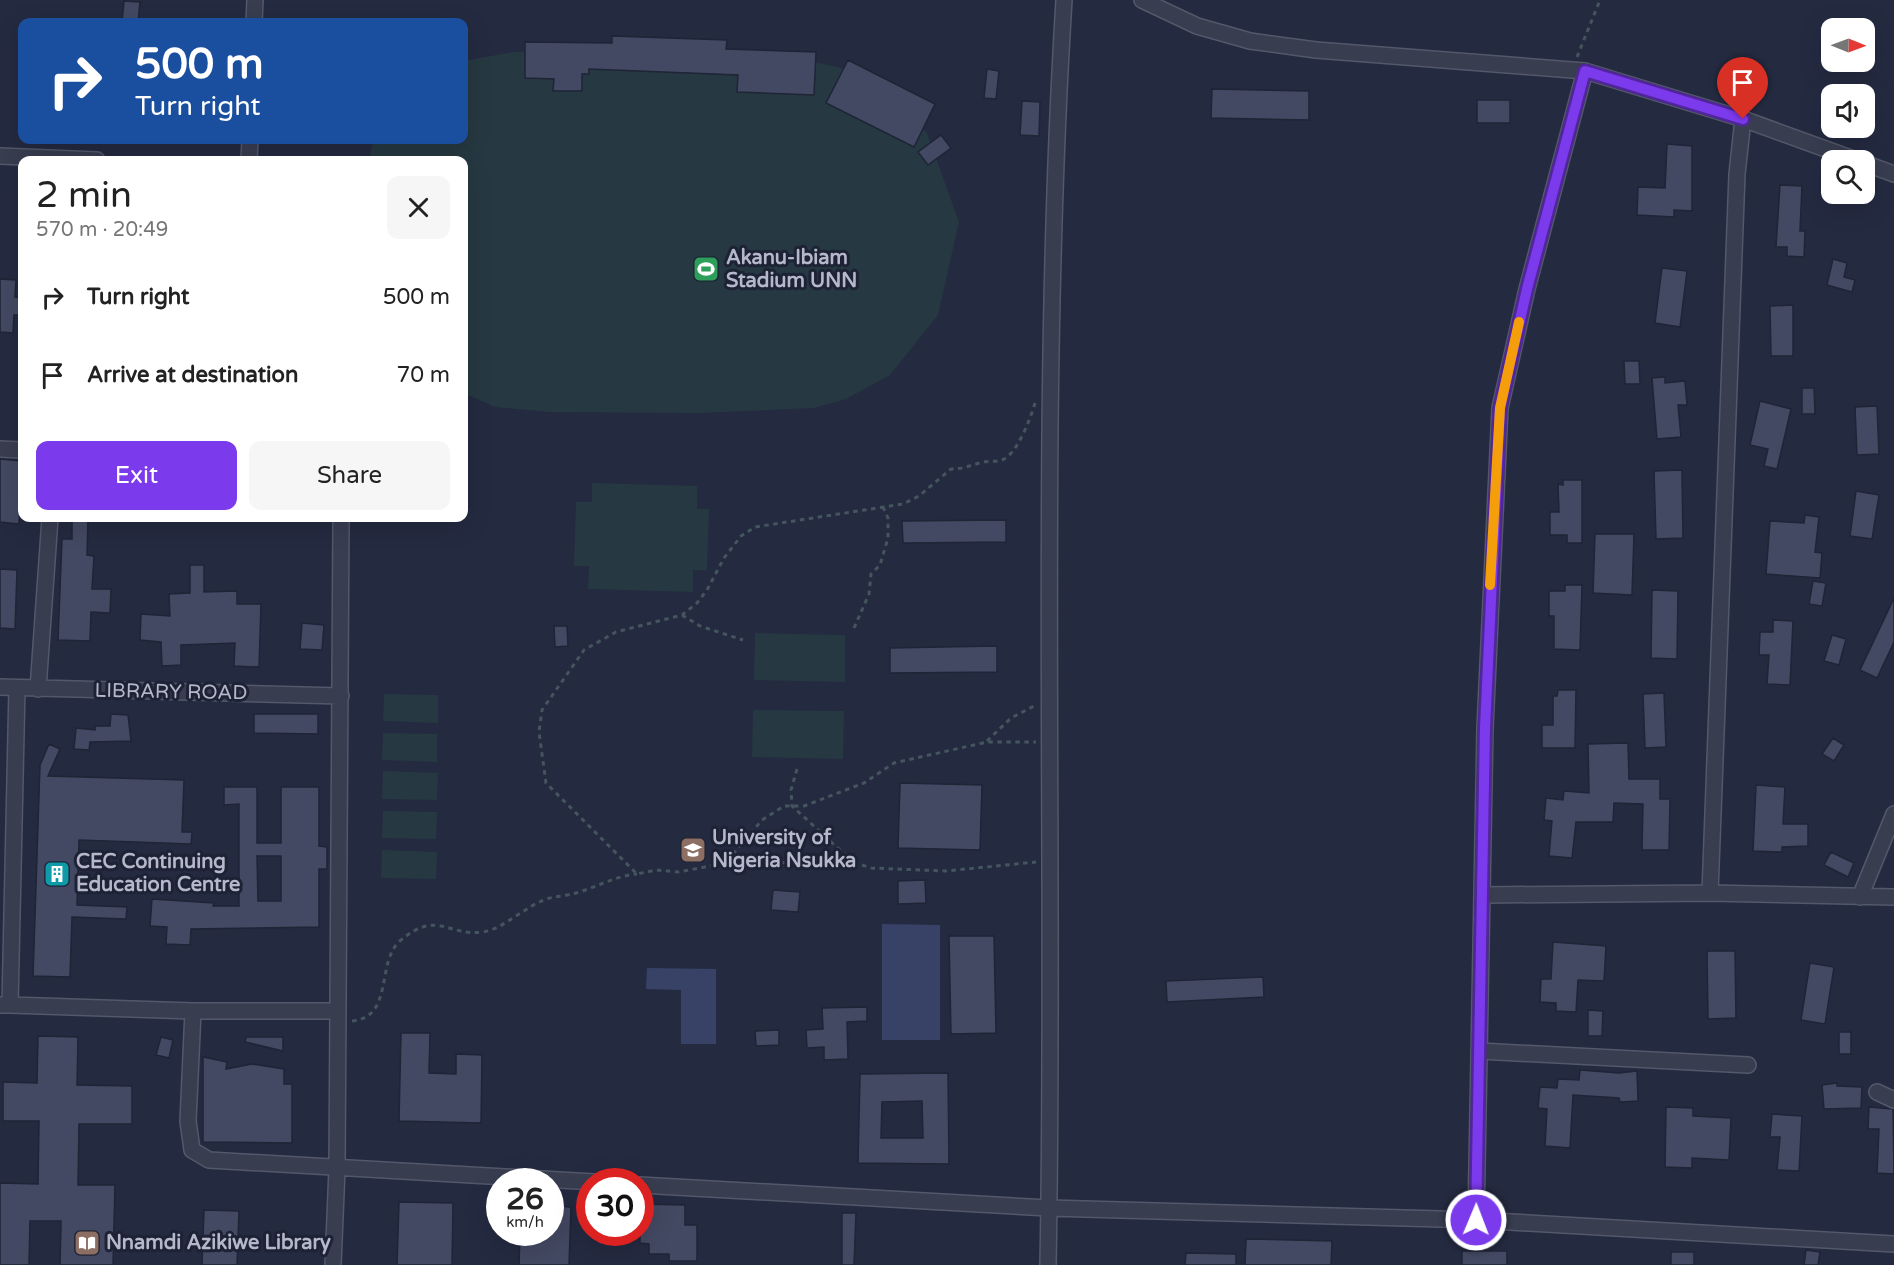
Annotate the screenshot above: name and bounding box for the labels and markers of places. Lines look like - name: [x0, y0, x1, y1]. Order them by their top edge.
- pin: [1717, 57, 1768, 119]
- place label: Akanu-Ibiam Stadium UNN: [726, 246, 857, 293]
- sports icon: Akanu-Ibiam Stadium UNN: [691, 254, 721, 284]
- place label: University of Nigeria Nsukka: [712, 826, 856, 873]
- school or university icon: University of Nigeria Nsukka: [678, 835, 708, 865]
- place label: CEC Continuing Education Centre: [76, 850, 240, 897]
- building icon: CEC Continuing Education Centre: [42, 859, 72, 889]
- library icon: Nnamdi Azikiwe Library: [72, 1228, 102, 1258]
- place label: Nnamdi Azikiwe Library: [106, 1231, 331, 1255]

